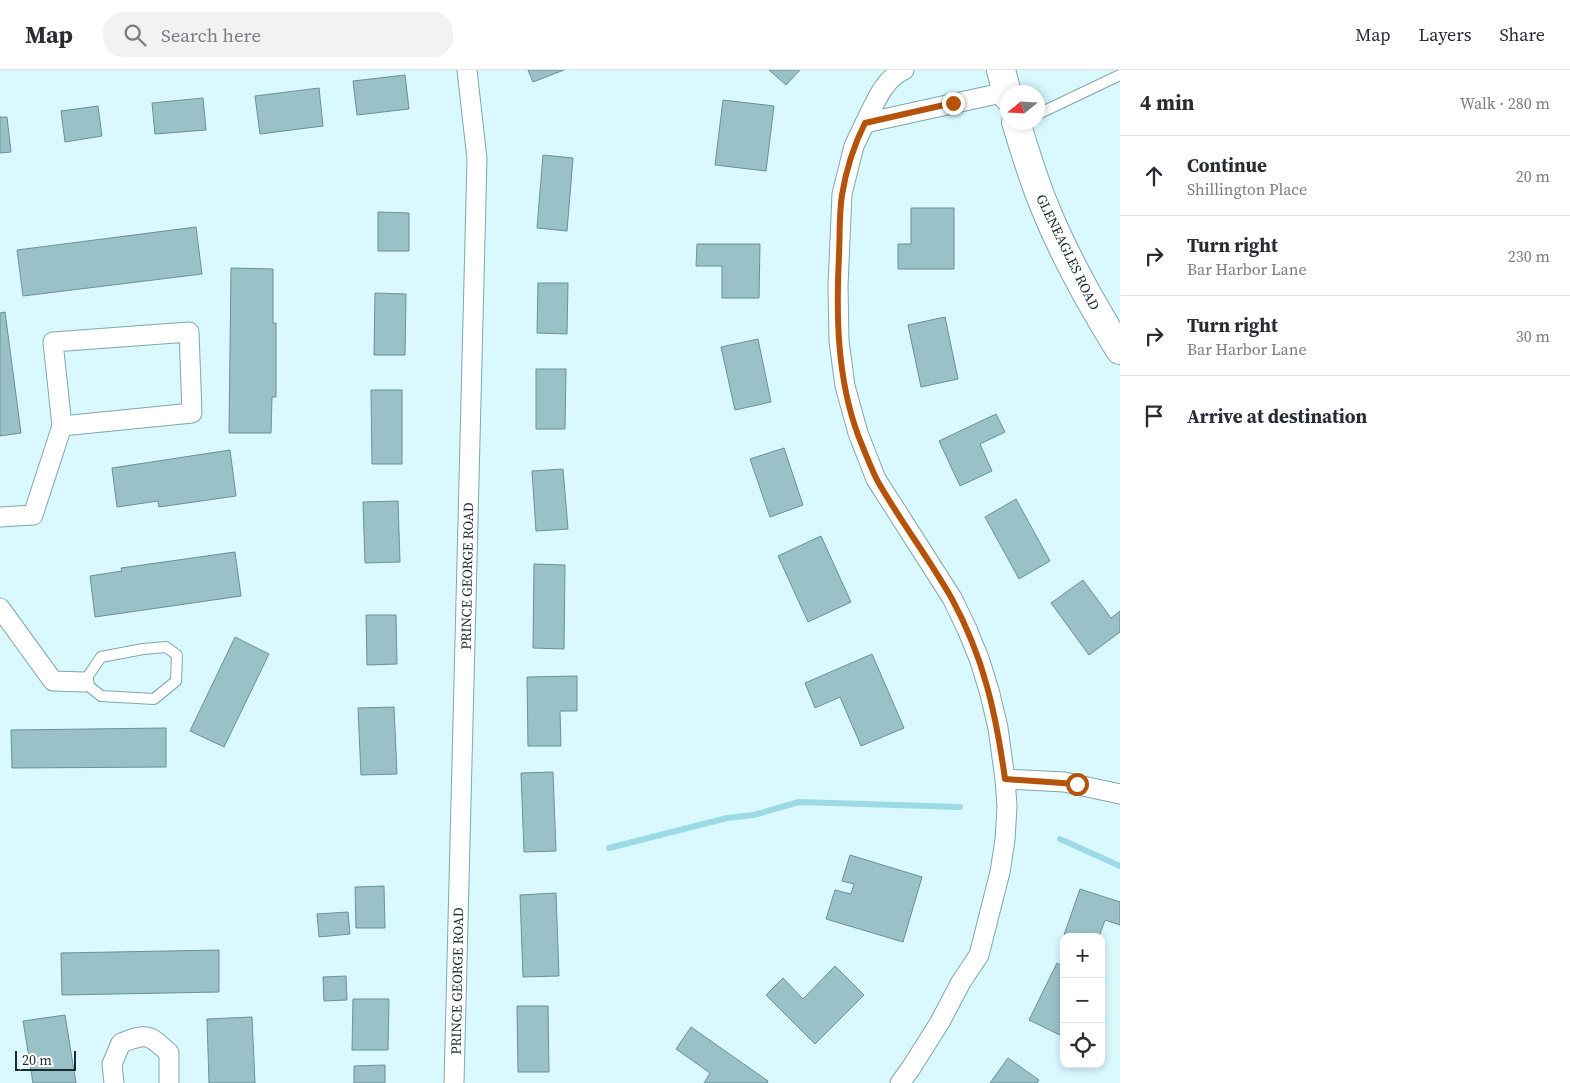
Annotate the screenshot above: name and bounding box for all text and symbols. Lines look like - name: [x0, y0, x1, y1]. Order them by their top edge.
- search box: [103, 12, 453, 57]
- text: Map: [25, 18, 73, 51]
- icon: search: [121, 21, 149, 49]
- text: Search here: [161, 22, 261, 48]
- text: Map: [1355, 22, 1390, 47]
- text: Layers: [1418, 22, 1471, 47]
- text: Share: [1499, 22, 1545, 47]
- north arrow: [1000, 85, 1045, 130]
- text: 4 min: [1140, 88, 1195, 117]
- route end: [942, 92, 965, 115]
- text: Walk · 280 m: [1460, 92, 1550, 114]
- text: Continue: [1187, 152, 1267, 178]
- icon: ahead: [1140, 162, 1168, 190]
- text: 20 m: [1516, 165, 1550, 187]
- text: Shillington Place: [1187, 178, 1307, 200]
- street label: GLENEAGLES ROAD: [1031, 191, 1105, 313]
- text: Turn right: [1187, 232, 1278, 258]
- icon: right: [1140, 242, 1168, 270]
- text: 230 m: [1508, 245, 1550, 267]
- text: Bar Harbor Lane: [1187, 258, 1307, 280]
- text: Turn right: [1187, 312, 1278, 338]
- icon: right: [1140, 322, 1168, 350]
- text: 30 m: [1516, 325, 1550, 347]
- text: Bar Harbor Lane: [1187, 338, 1307, 360]
- icon: arrive: [1140, 402, 1168, 430]
- text: Arrive at destination: [1187, 403, 1367, 429]
- street label: PRINCE GEORGE ROAD: [456, 502, 478, 650]
- route start: [1066, 773, 1089, 796]
- street label: PRINCE GEORGE ROAD: [446, 907, 468, 1055]
- map controls: [1060, 933, 1105, 1068]
- button: +: [1060, 933, 1105, 978]
- button: −: [1060, 978, 1105, 1023]
- button: locate: [1060, 1023, 1105, 1068]
- scale bar: [15, 1048, 76, 1071]
- text: 20 m: [22, 1050, 52, 1070]

